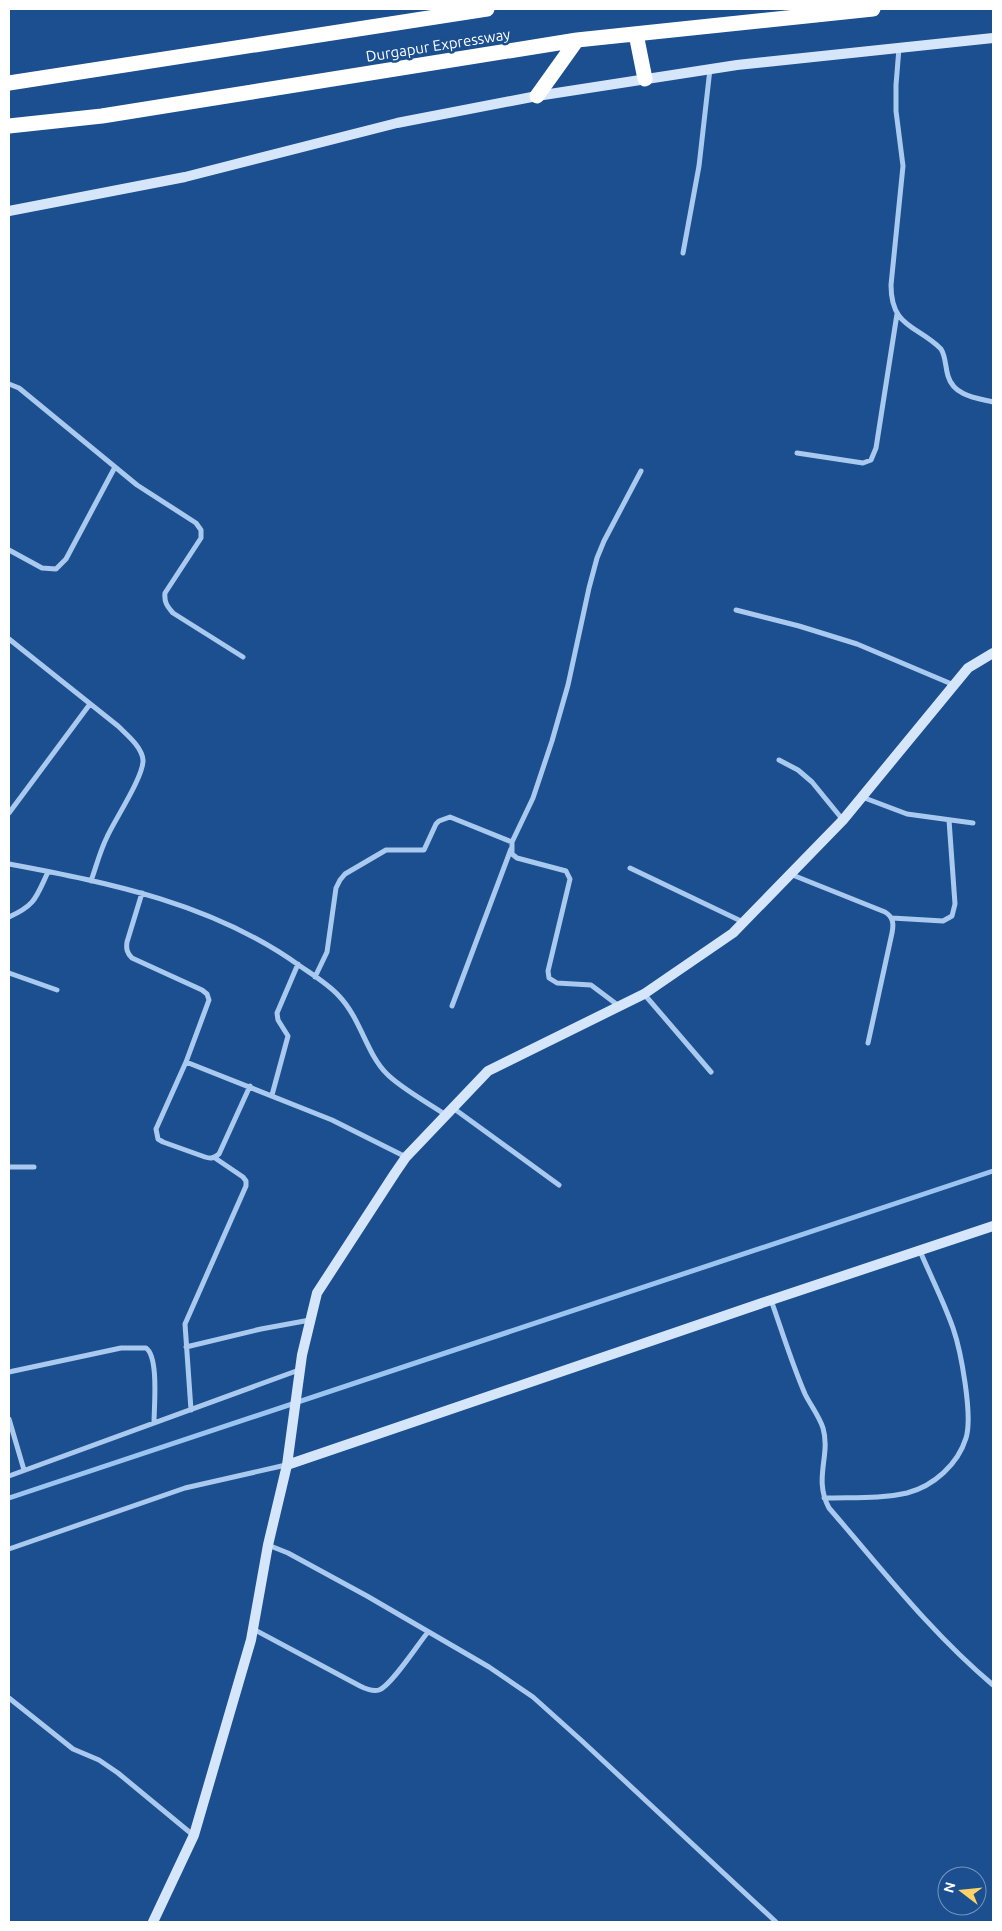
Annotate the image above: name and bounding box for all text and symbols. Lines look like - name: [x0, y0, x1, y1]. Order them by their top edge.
- street label: Durgapur Expressway: [365, 25, 511, 65]
- north arrow: [937, 1866, 987, 1916]
- text: N: [940, 1880, 959, 1895]

